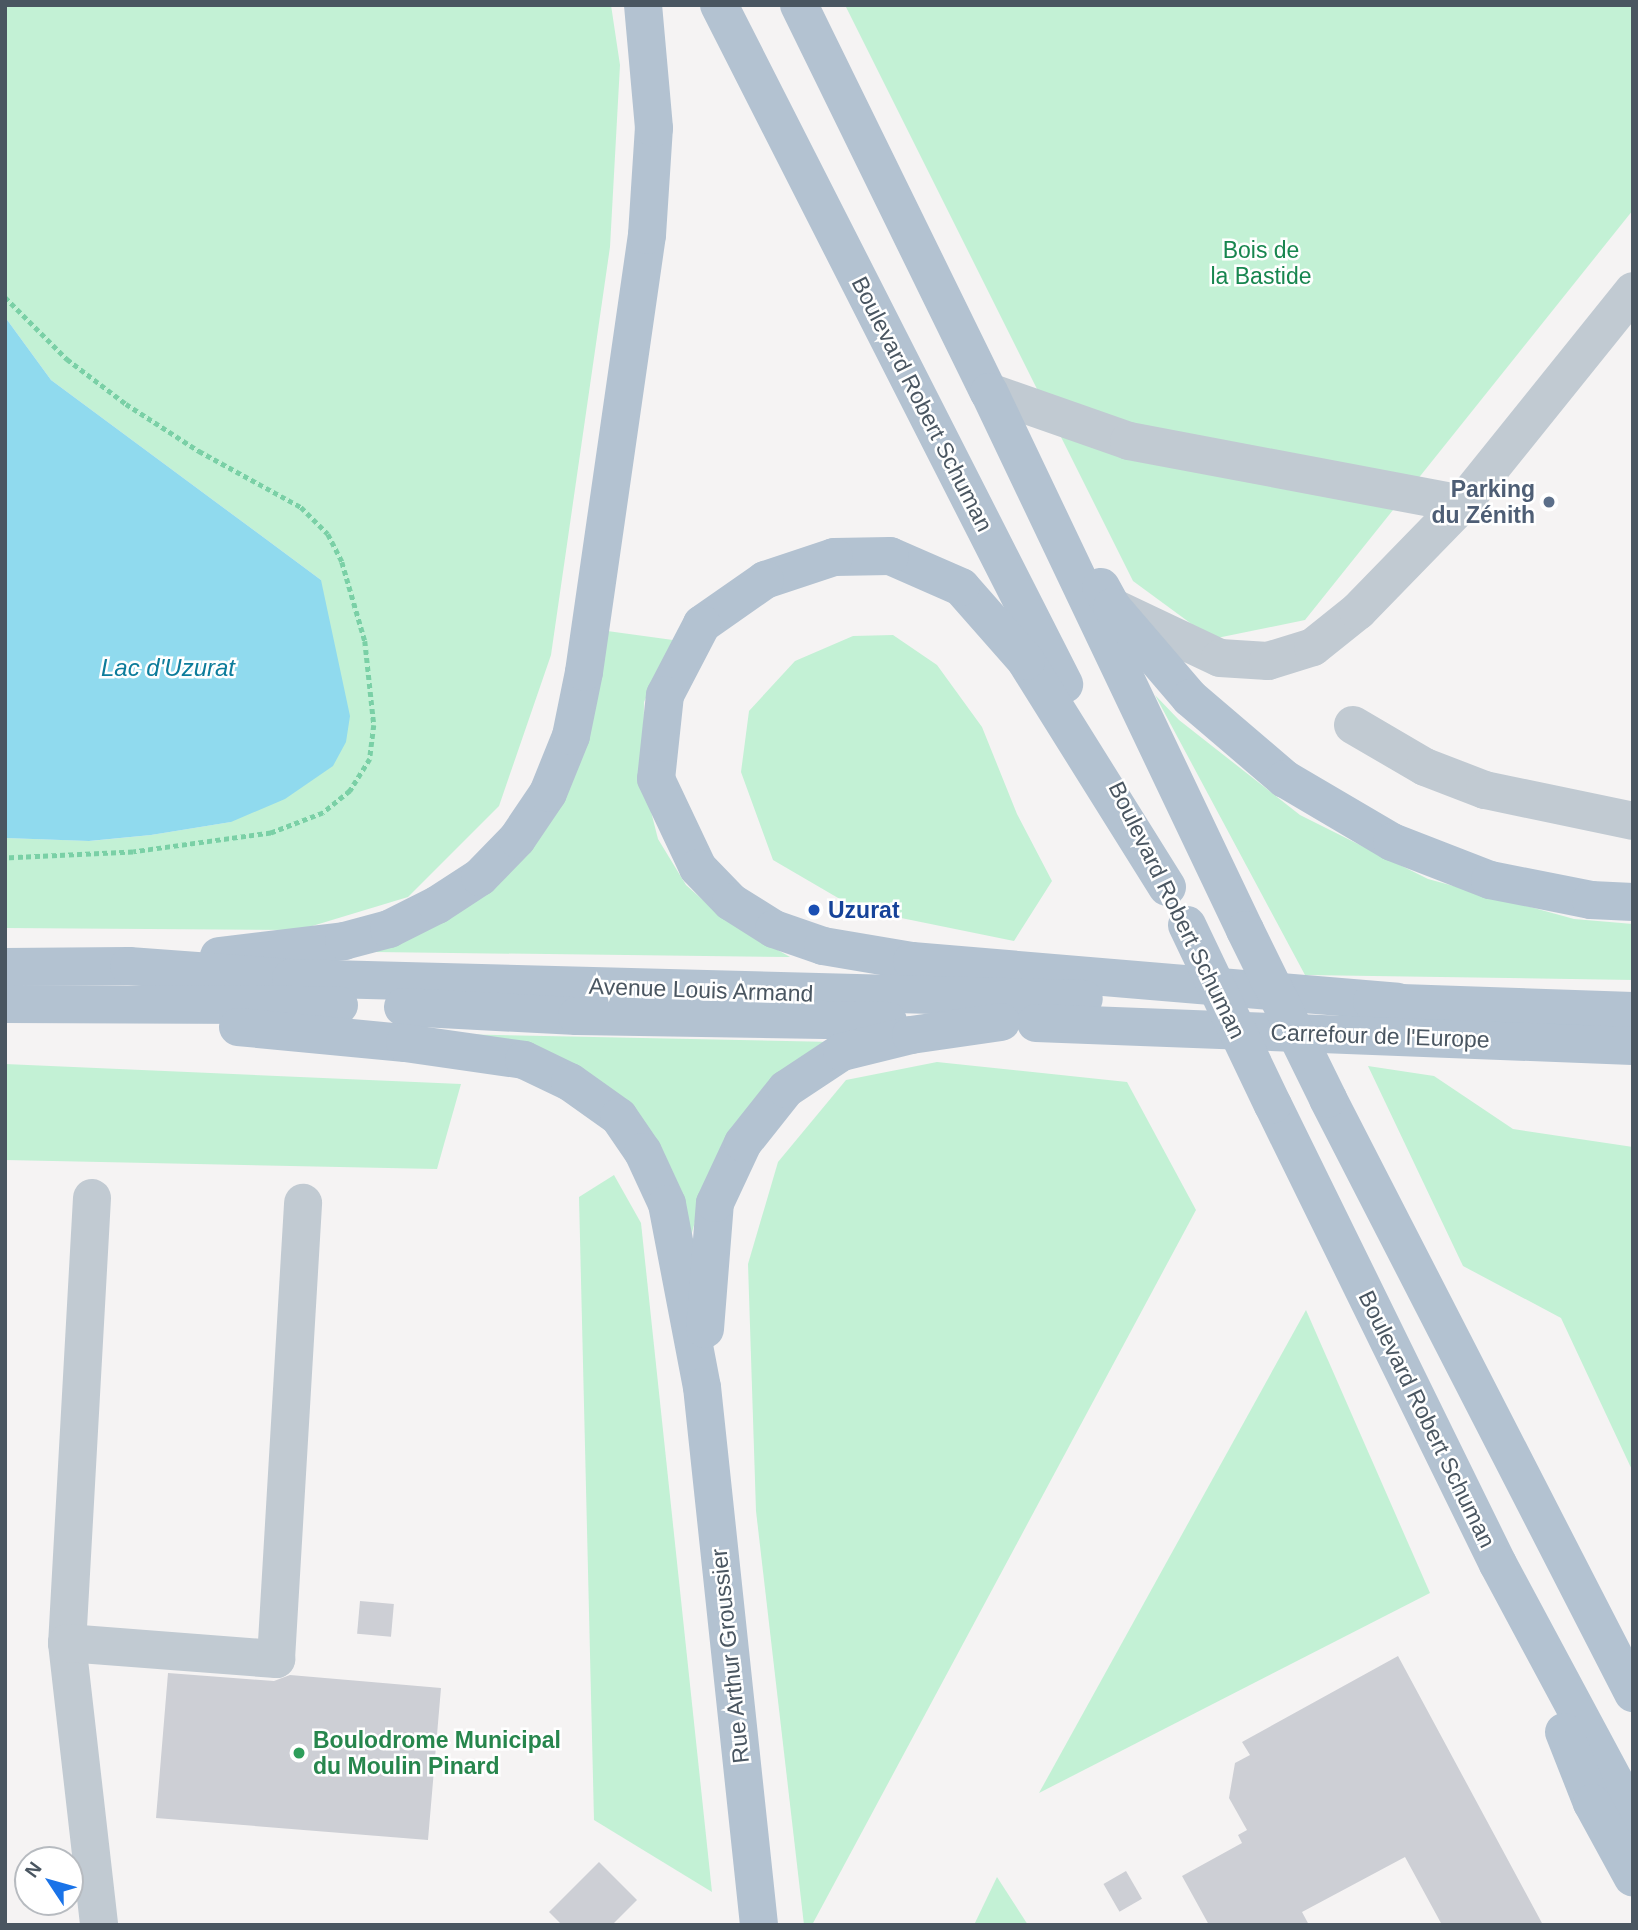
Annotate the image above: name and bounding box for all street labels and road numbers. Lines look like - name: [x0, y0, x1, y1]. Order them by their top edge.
- street label: Boulevard Robert Schuman: [846, 272, 998, 536]
- street label: Boulevard Robert Schuman: [1103, 777, 1251, 1043]
- street label: Avenue Louis Armand: [588, 972, 814, 1008]
- street label: Carrefour de l'Europe: [1270, 1018, 1490, 1054]
- street label: Boulevard Robert Schuman: [1353, 1286, 1501, 1552]
- street label: Rue Arthur Groussier: [705, 1547, 755, 1765]

